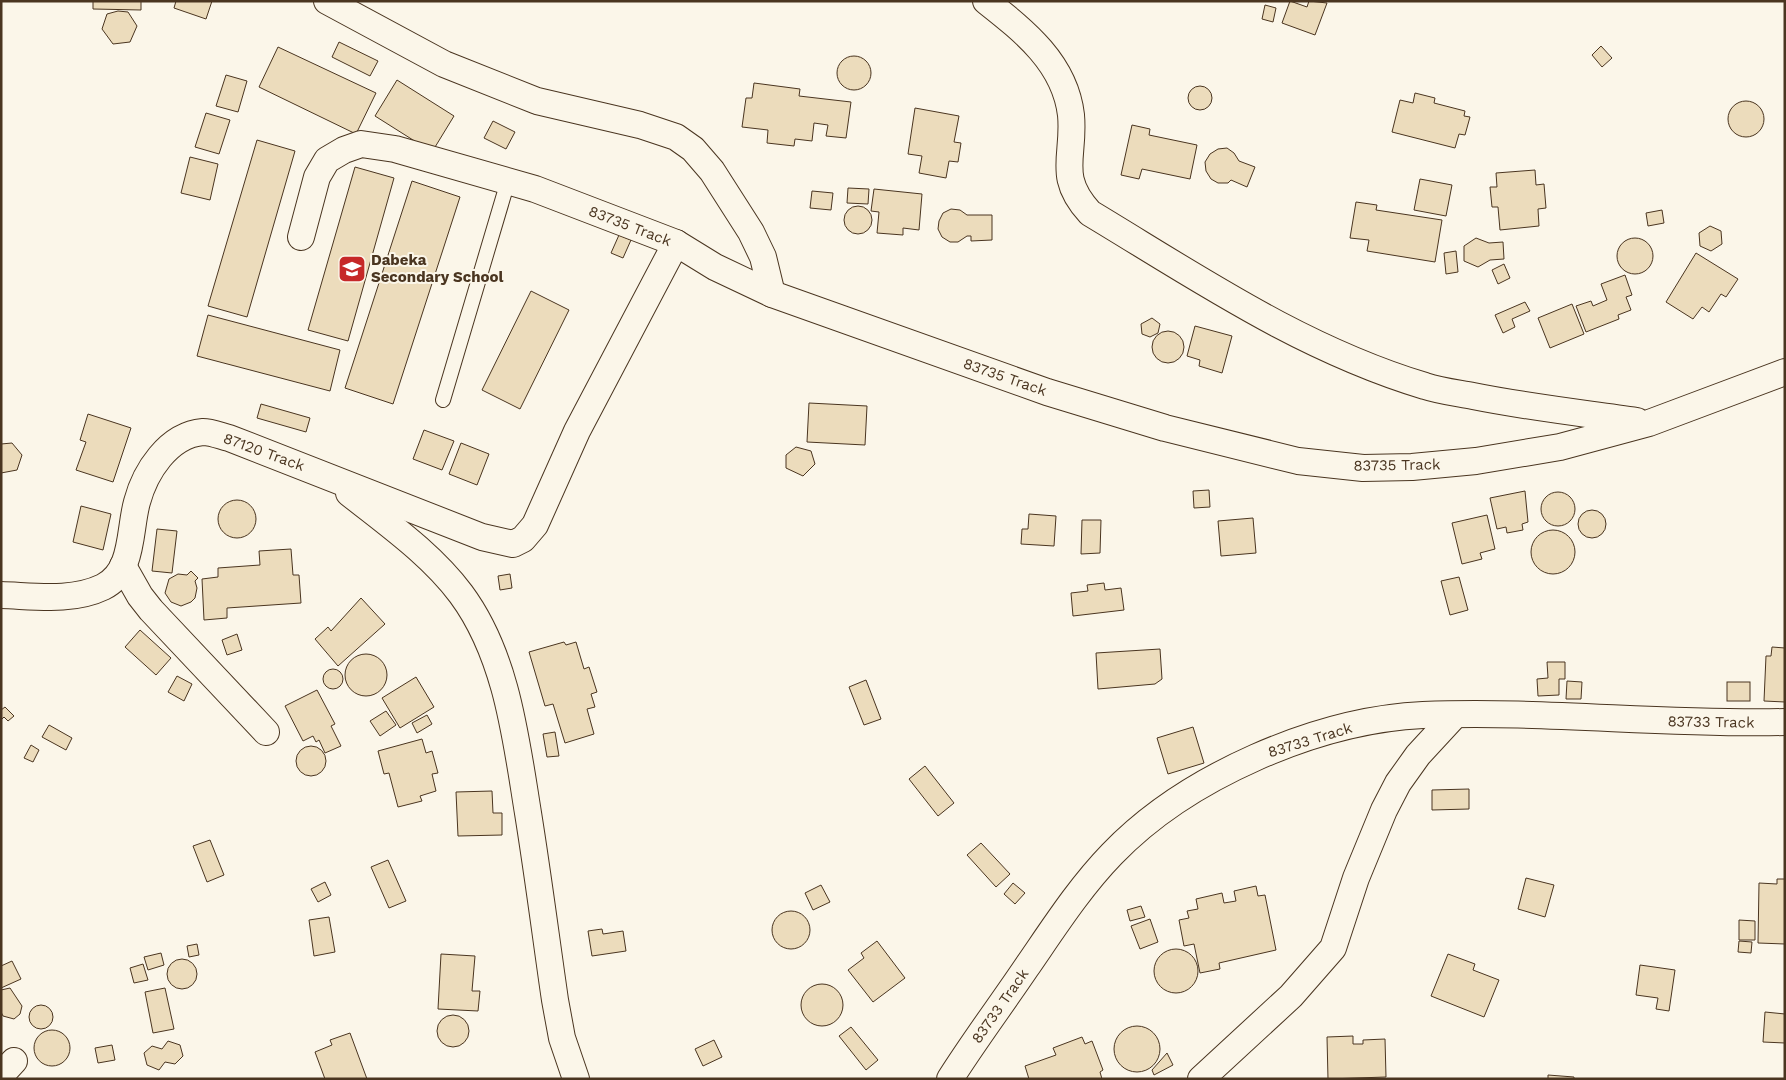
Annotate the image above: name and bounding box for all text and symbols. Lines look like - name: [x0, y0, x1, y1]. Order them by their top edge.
- street label: 83735 Track: [586, 202, 674, 250]
- place label: Dabeka Secondary School: [371, 251, 504, 286]
- school or university icon: Dabeka Secondary School: [337, 254, 367, 284]
- street label: 83735 Track: [961, 354, 1050, 400]
- street label: 87120 Track: [221, 429, 307, 475]
- street label: 83735 Track: [1353, 455, 1441, 475]
- street label: 83733 Track: [1667, 712, 1755, 732]
- street label: 83733 Track: [1266, 719, 1355, 761]
- street label: 83733 Track: [968, 965, 1033, 1047]

